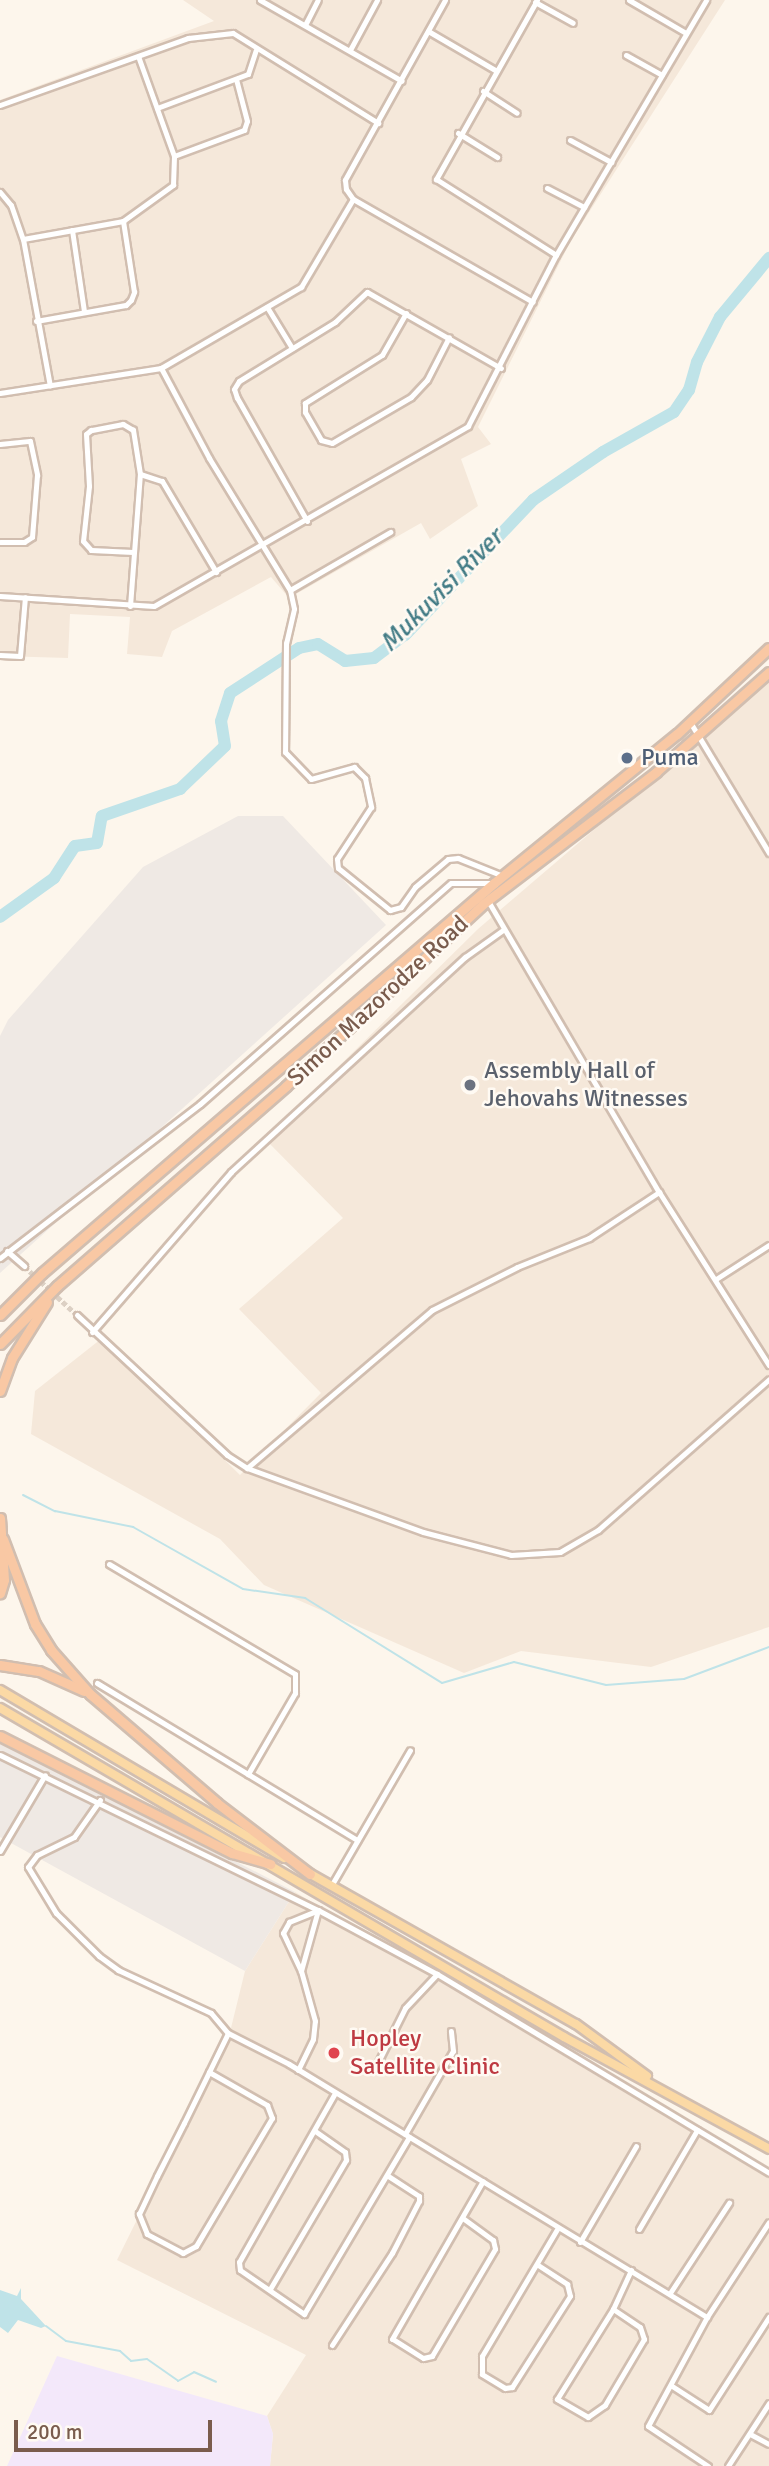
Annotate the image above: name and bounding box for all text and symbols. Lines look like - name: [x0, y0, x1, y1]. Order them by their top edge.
- water label: Mukuvisi River: [374, 523, 510, 659]
- place label: Puma: [641, 744, 699, 772]
- marker: Puma: [619, 750, 635, 766]
- street label: Simon Mazorodze Road: [282, 910, 474, 1092]
- place label: Assembly Hall of Jehovahs Witnesses: [484, 1057, 688, 1113]
- marker: Assembly Hall of Jehovahs Witnesses: [462, 1077, 478, 1093]
- place label: Hopley Satellite Clinic: [350, 2025, 500, 2081]
- marker: Hopley Satellite Clinic: [324, 2043, 344, 2063]
- scale bar: [18, 2406, 215, 2450]
- text: 200 m: [27, 2419, 82, 2445]

